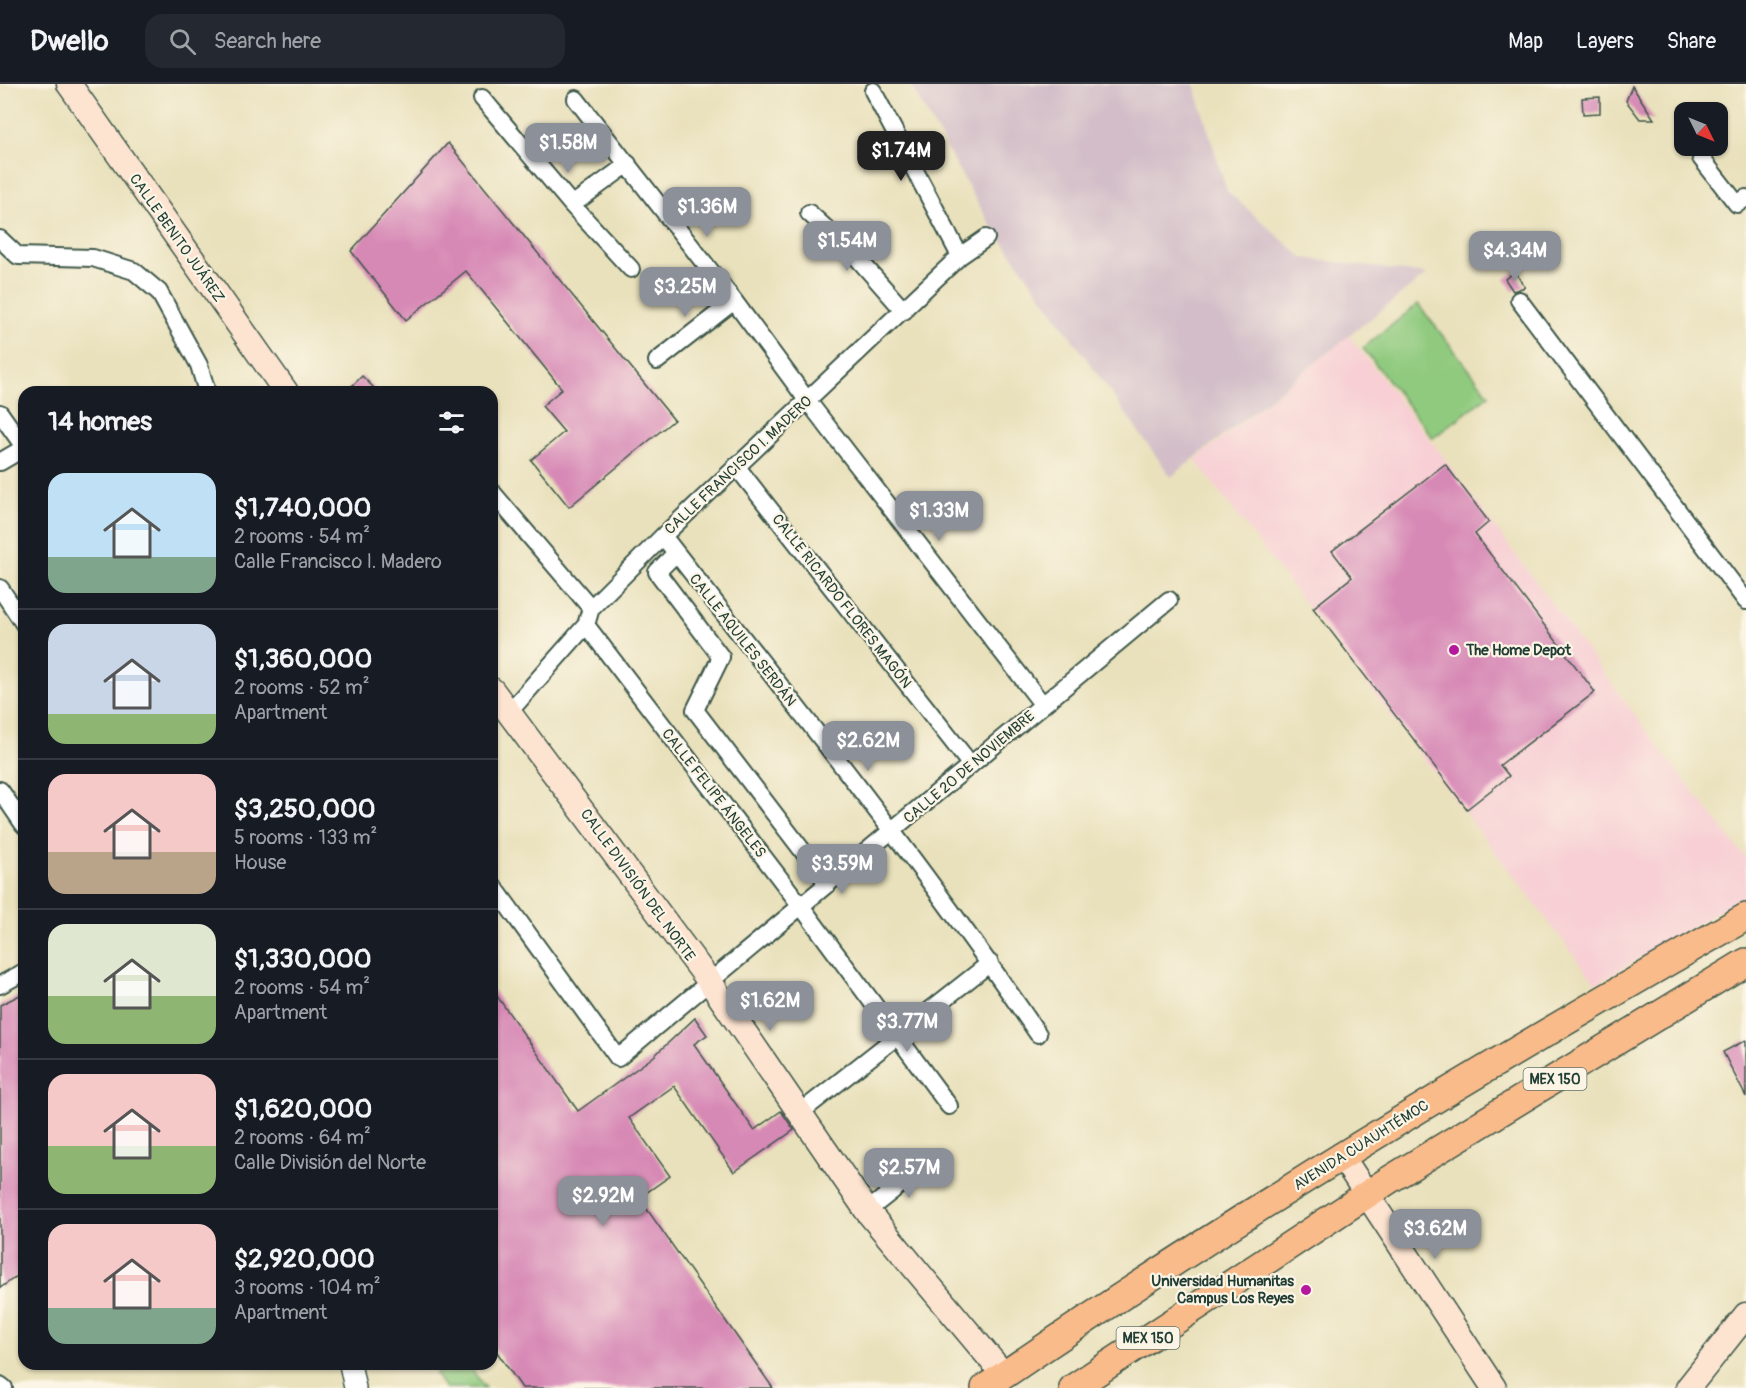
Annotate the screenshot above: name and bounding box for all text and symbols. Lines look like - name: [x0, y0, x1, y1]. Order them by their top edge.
- search box: [145, 14, 565, 68]
- text: Dwello: [30, 24, 109, 59]
- icon: search: [166, 25, 199, 58]
- text: Search here: [214, 27, 321, 55]
- text: Map: [1508, 28, 1543, 55]
- text: Layers: [1576, 28, 1634, 55]
- text: Share: [1667, 28, 1716, 55]
- north arrow: [1674, 102, 1728, 156]
- map controls: [1674, 102, 1728, 156]
- pin: $1.58M: [519, 123, 617, 174]
- text: $1.58M: [539, 130, 597, 155]
- pin: $1.74M: [852, 131, 950, 182]
- text: $1.74M: [871, 138, 931, 163]
- street label: CALLE BENITO JUÁREZ: [125, 170, 228, 306]
- pin: $1.36M: [658, 187, 756, 238]
- text: $1.36M: [677, 194, 737, 219]
- pin: $1.54M: [798, 221, 896, 272]
- text: $1.54M: [817, 228, 877, 253]
- pin: $4.34M: [1466, 231, 1564, 282]
- text: $4.34M: [1483, 238, 1547, 263]
- pin: $3.25M: [636, 267, 734, 318]
- text: $3.25M: [654, 274, 716, 299]
- street label: CALLE FRANCISCO I. MADERO: [661, 392, 816, 539]
- text: 14 homes: [48, 406, 152, 438]
- icon: filters: [435, 406, 468, 439]
- pin: $1.33M: [890, 491, 988, 542]
- text: $1,740,000: [234, 492, 371, 524]
- icon: home: [96, 497, 168, 569]
- text: $1.33M: [909, 498, 969, 523]
- street label: CALLE RICARDO FLORES MAGÓN: [768, 510, 916, 692]
- text: 2 rooms · 54 m²: [234, 524, 370, 549]
- text: Calle Francisco I. Madero: [234, 549, 442, 574]
- street label: CALLE AQUILES SERDÁN: [685, 570, 800, 710]
- place label: The Home Depot: [1465, 641, 1572, 660]
- text: $1,360,000: [234, 643, 372, 675]
- marker: The Home Depot: [1447, 643, 1461, 657]
- icon: home: [96, 648, 168, 720]
- text: 2 rooms · 52 m²: [234, 675, 370, 700]
- text: Apartment: [234, 700, 327, 725]
- street label: CALLE 20 DE NOVIEMBRE: [900, 707, 1039, 828]
- pin: $2.62M: [819, 721, 917, 772]
- street label: CALLE FELIPE ÁNGELES: [657, 725, 770, 862]
- text: $2.62M: [836, 728, 900, 753]
- text: $3,250,000: [234, 793, 375, 825]
- icon: home: [96, 798, 168, 870]
- street label: CALLE DIVISIÓN DEL NORTE: [576, 805, 699, 965]
- text: 5 rooms · 133 m²: [234, 825, 377, 850]
- pin: $3.59M: [793, 844, 891, 895]
- text: House: [234, 850, 286, 875]
- text: $3.59M: [811, 851, 873, 876]
- text: $1,330,000: [234, 943, 372, 975]
- icon: home: [96, 948, 168, 1020]
- text: 2 rooms · 54 m²: [234, 975, 370, 1000]
- pin: $1.62M: [721, 981, 819, 1032]
- text: $1.62M: [740, 988, 800, 1013]
- text: Apartment: [234, 1000, 327, 1025]
- pin: $3.77M: [858, 1002, 956, 1053]
- text: $3.77M: [876, 1009, 938, 1034]
- road number: MEX 150: [1524, 1068, 1586, 1090]
- text: $1,620,000: [234, 1093, 372, 1125]
- street label: AVENIDA CUAUHTÉMOC: [1290, 1096, 1433, 1195]
- icon: home: [96, 1098, 168, 1170]
- text: 2 rooms · 64 m²: [234, 1125, 371, 1150]
- pin: $2.57M: [860, 1148, 958, 1199]
- text: Calle División del Norte: [234, 1150, 426, 1175]
- text: $2.57M: [878, 1155, 940, 1180]
- pin: $2.92M: [554, 1176, 652, 1227]
- text: $2.92M: [572, 1183, 634, 1208]
- pin: $3.62M: [1386, 1209, 1484, 1260]
- text: $3.62M: [1403, 1216, 1467, 1241]
- text: $2,920,000: [234, 1243, 375, 1275]
- icon: home: [96, 1248, 168, 1320]
- place label: Universidad Humanitas Campus Los Reyes: [1151, 1272, 1294, 1308]
- text: 3 rooms · 104 m²: [234, 1275, 381, 1300]
- marker: Universidad Humanitas Campus Los Reyes: [1299, 1283, 1313, 1297]
- text: Apartment: [234, 1300, 327, 1325]
- road number: MEX 150: [1116, 1327, 1180, 1349]

